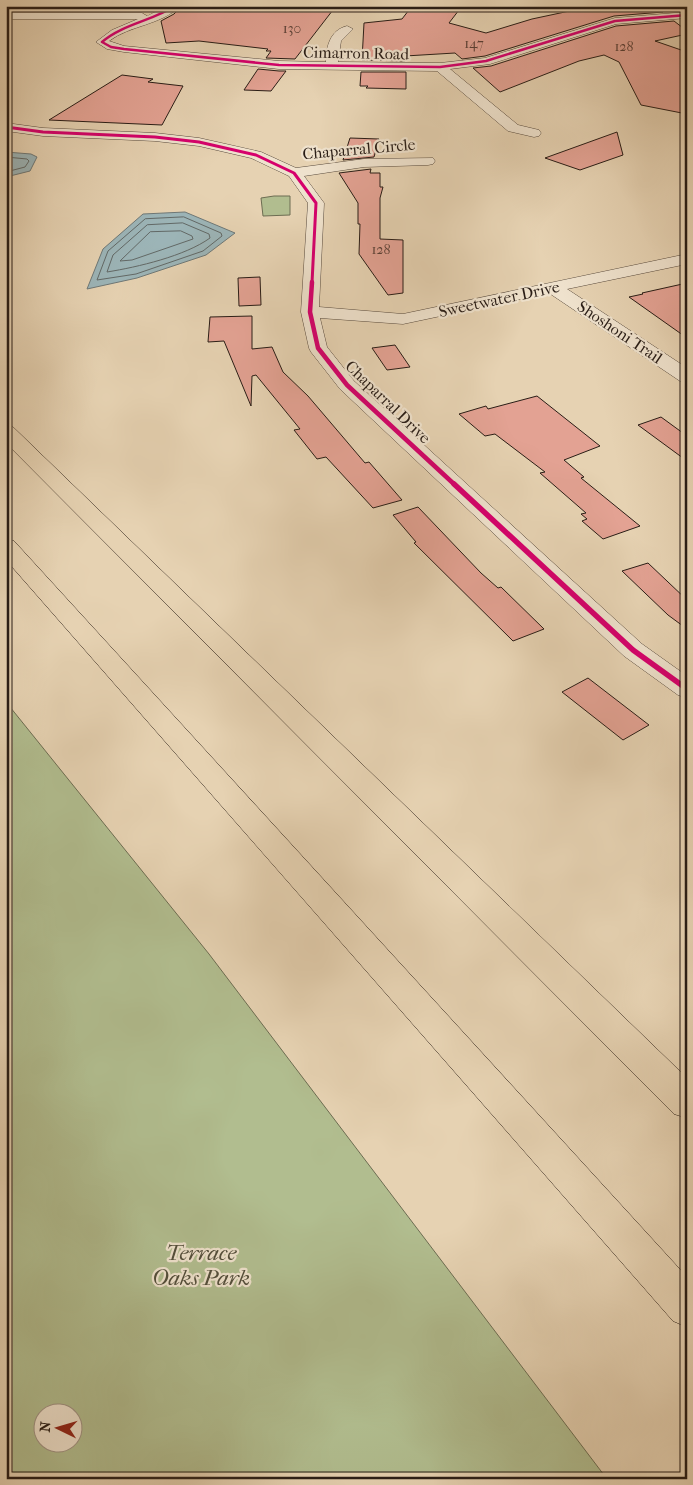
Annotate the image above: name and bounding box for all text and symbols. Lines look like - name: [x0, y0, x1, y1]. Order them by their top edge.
- house number: 130: [283, 20, 301, 37]
- house number: 147: [464, 35, 484, 52]
- house number: 128: [614, 38, 634, 55]
- street label: Cimarron Road: [303, 43, 409, 63]
- street label: Chaparral Circle: [302, 135, 416, 163]
- house number: 128: [371, 241, 391, 258]
- street label: Sweetwater Drive: [437, 277, 561, 321]
- street label: Shoshoni Trail: [574, 297, 667, 368]
- street label: Chaparral Drive: [341, 357, 435, 448]
- park label: Terrace Oaks Park: [152, 1240, 250, 1291]
- north arrow: [32, 1402, 82, 1452]
- text: N: [37, 1421, 55, 1433]

